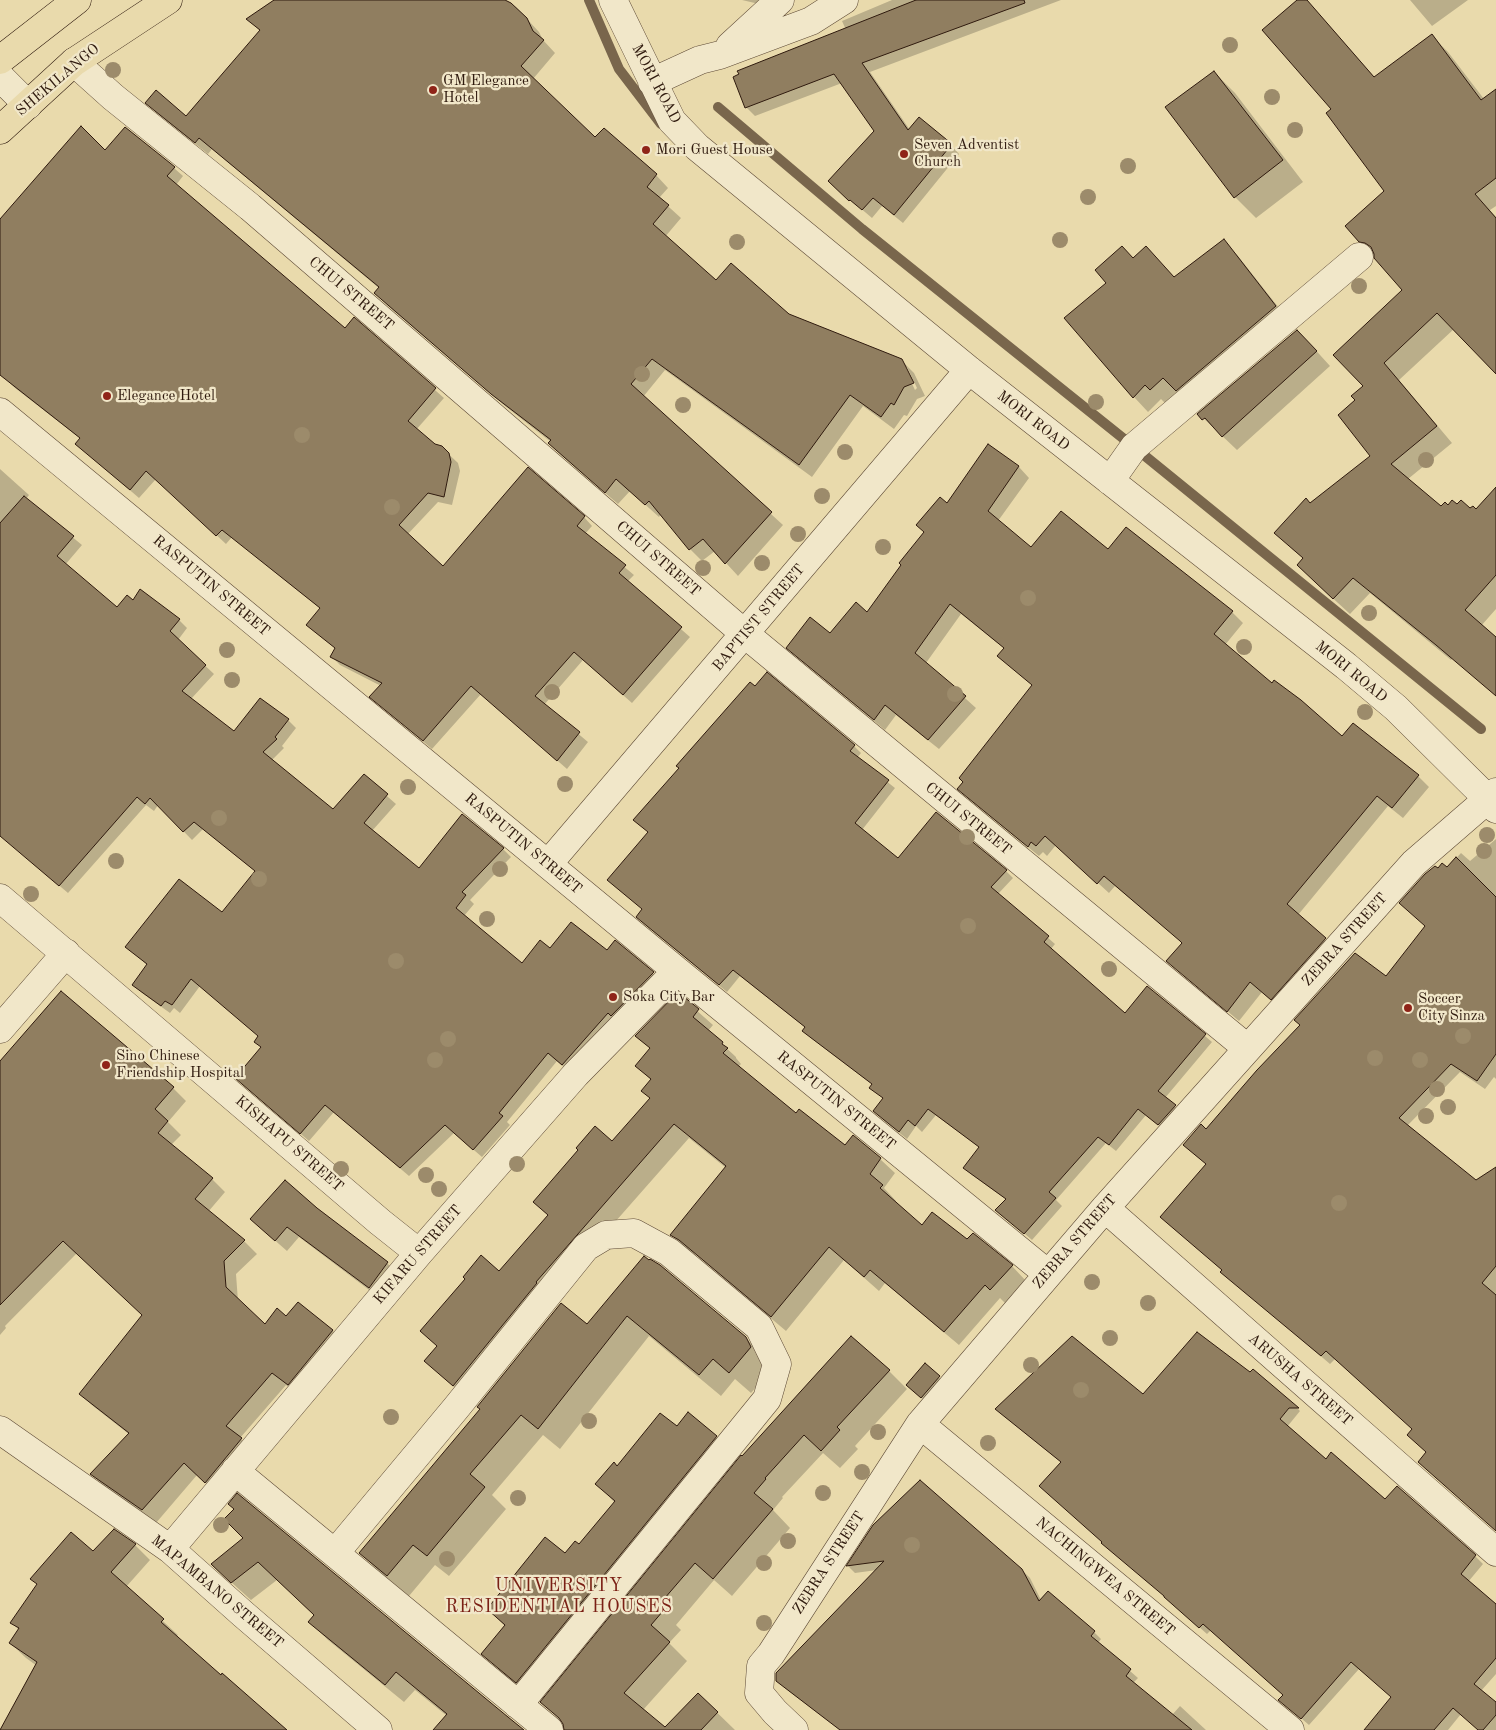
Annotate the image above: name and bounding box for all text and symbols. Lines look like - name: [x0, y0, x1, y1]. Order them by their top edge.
- street label: SHEKILANGO: [13, 40, 103, 120]
- street label: MORI ROAD: [628, 41, 684, 127]
- place label: GM Elegance Hotel: [443, 72, 529, 107]
- marker: GM Elegance Hotel: [427, 84, 439, 96]
- place label: Seven Adventist Church: [914, 136, 1019, 171]
- place label: Mori Guest House: [656, 141, 773, 159]
- marker: Mori Guest House: [640, 144, 652, 156]
- marker: Seven Adventist Church: [898, 148, 910, 160]
- street label: CHUI STREET: [305, 253, 397, 335]
- place label: Elegance Hotel: [117, 387, 215, 405]
- street label: MORI ROAD: [993, 387, 1073, 455]
- marker: Elegance Hotel: [101, 390, 113, 402]
- street label: CHUI STREET: [612, 517, 704, 601]
- street label: RASPUTIN STREET: [149, 532, 273, 640]
- street label: BAPTIST STREET: [709, 561, 809, 675]
- street label: MORI ROAD: [1311, 637, 1391, 707]
- street label: CHUI STREET: [921, 779, 1015, 859]
- street label: RASPUTIN STREET: [461, 790, 585, 898]
- street label: ZEBRA STREET: [1298, 890, 1392, 990]
- place label: Soka City Bar: [623, 988, 715, 1006]
- place label: Soccer City Sinza: [1418, 990, 1485, 1025]
- marker: Soka City Bar: [607, 991, 619, 1003]
- marker: Soccer City Sinza: [1402, 1002, 1414, 1014]
- place label: Sino Chinese Friendship Hospital: [116, 1047, 244, 1082]
- street label: RASPUTIN STREET: [773, 1048, 899, 1154]
- marker: Sino Chinese Friendship Hospital: [100, 1059, 112, 1071]
- street label: KISHAPU STREET: [231, 1092, 347, 1196]
- street label: ZEBRA STREET: [1029, 1191, 1121, 1293]
- street label: KIFARU STREET: [370, 1202, 466, 1308]
- street label: ARUSHA STREET: [1244, 1330, 1356, 1430]
- street label: ZEBRA STREET: [789, 1508, 869, 1618]
- street label: NACHINGWEA STREET: [1032, 1513, 1178, 1641]
- street label: MAPAMBANO STREET: [147, 1531, 287, 1653]
- district label: UNIVERSITY RESIDENTIAL HOUSES: [443, 1575, 675, 1618]

